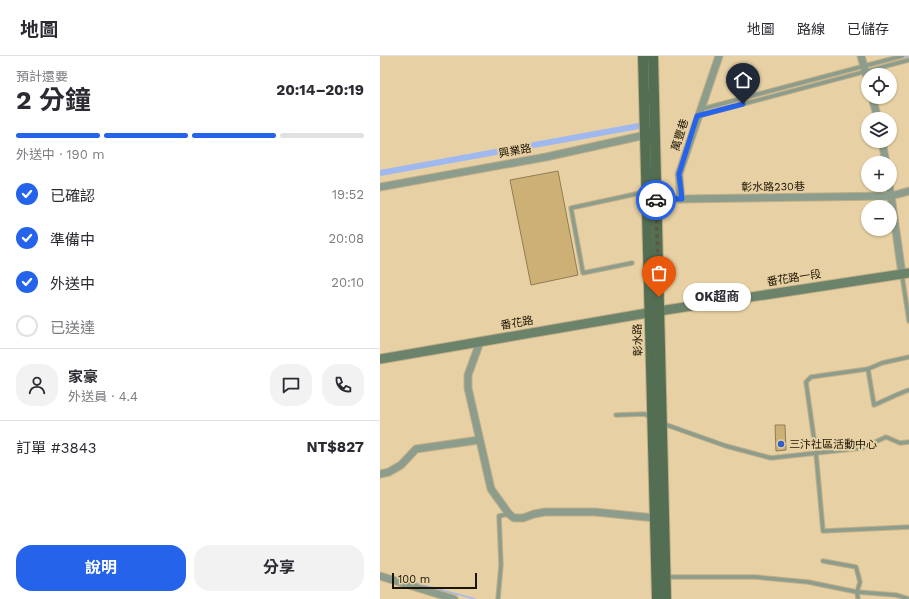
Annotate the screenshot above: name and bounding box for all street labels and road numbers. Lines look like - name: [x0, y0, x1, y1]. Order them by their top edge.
- street label: 萬豐巷: [669, 117, 691, 153]
- street label: 興業路: [498, 142, 532, 160]
- street label: 彰水路230巷: [741, 180, 805, 194]
- street label: 番花路一段: [766, 267, 822, 289]
- street label: 番花路: [500, 314, 534, 332]
- street label: 彰水路: [631, 323, 645, 357]

